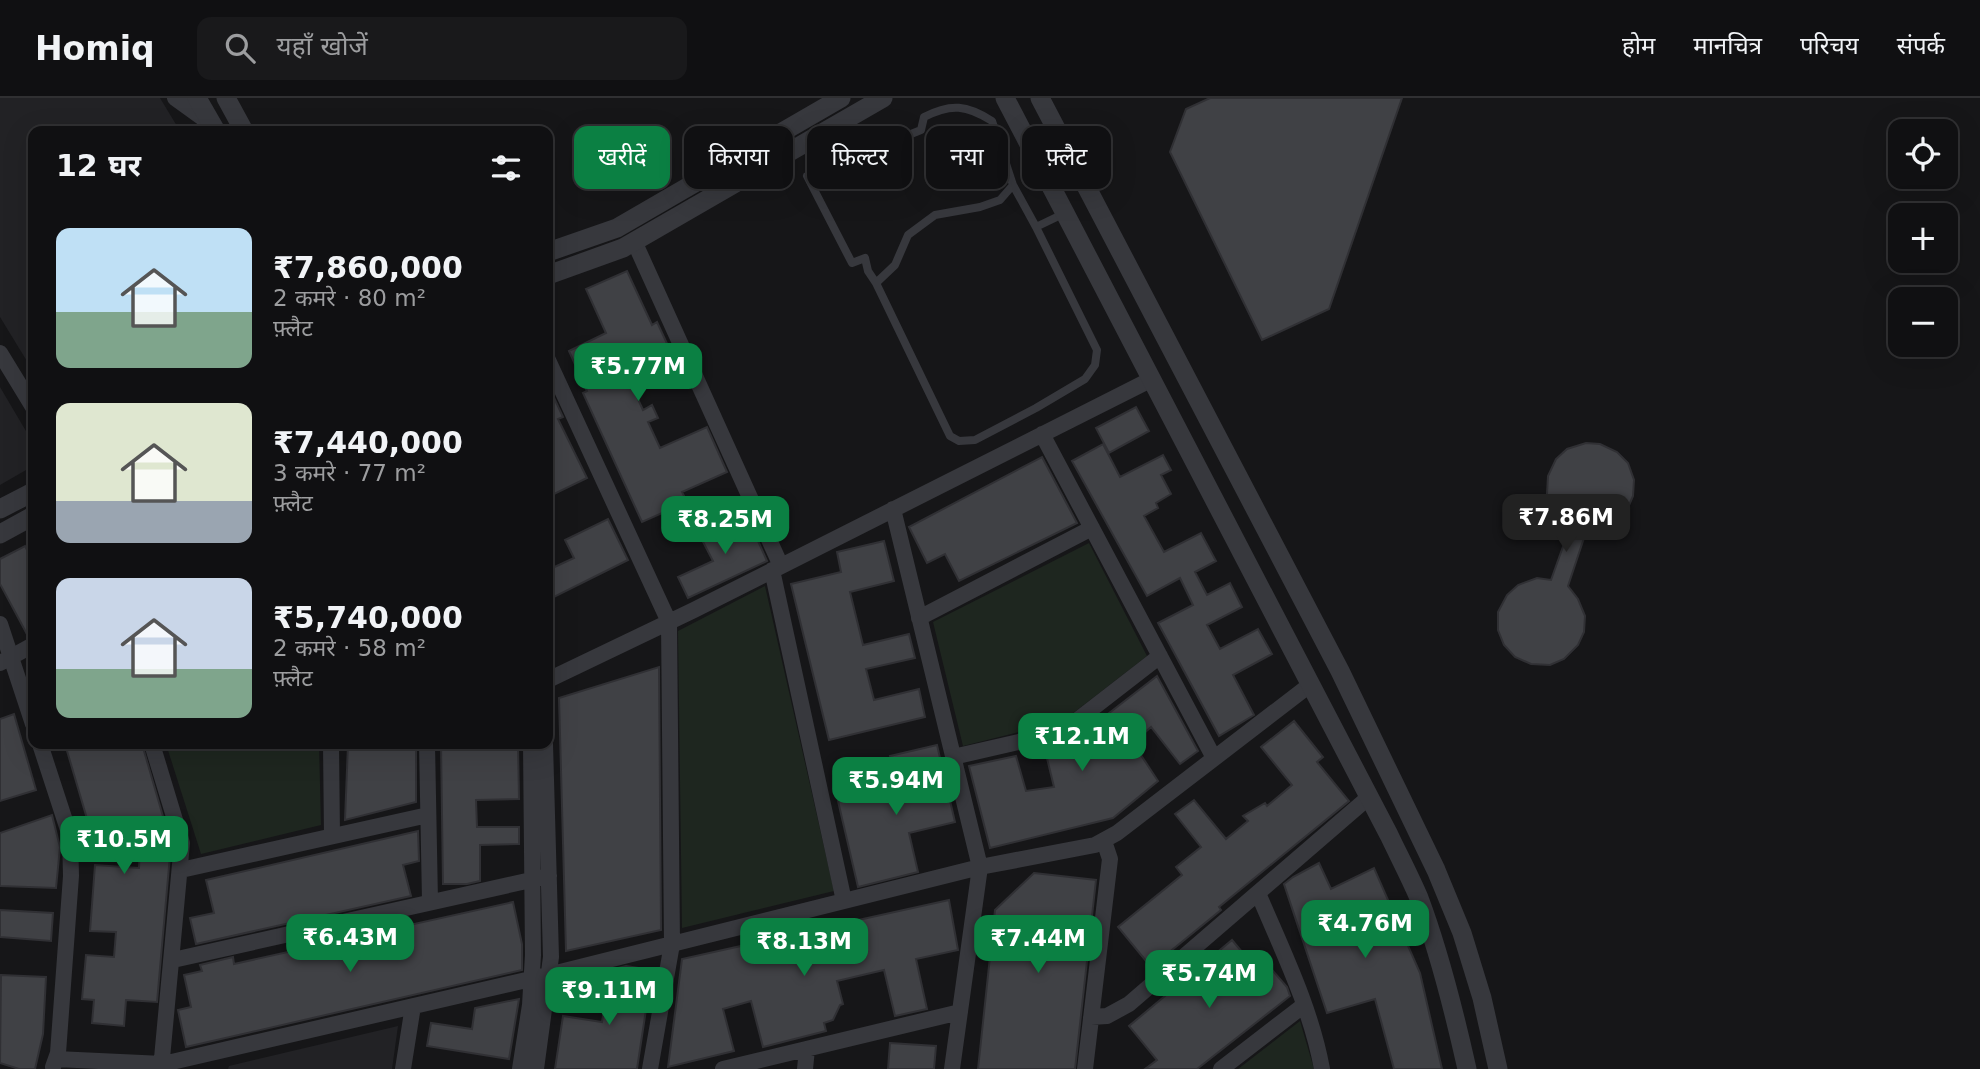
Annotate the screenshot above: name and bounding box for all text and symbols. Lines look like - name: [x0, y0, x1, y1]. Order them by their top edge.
- search box: [197, 17, 687, 80]
- text: Homiq: [35, 29, 155, 68]
- icon: search: [221, 29, 259, 67]
- text: यहाँ खोजें: [277, 31, 368, 61]
- text: होम: [1622, 32, 1655, 60]
- text: मानचित्र: [1693, 32, 1762, 60]
- text: परिचय: [1800, 32, 1859, 60]
- text: संपर्क: [1897, 32, 1945, 60]
- map controls: [1888, 119, 1958, 357]
- button: locate: [1888, 119, 1958, 189]
- chip: खरीदें: [574, 126, 670, 189]
- chip: किराया: [684, 126, 793, 189]
- chip: फ़िल्टर: [807, 126, 912, 189]
- chip: नया: [926, 126, 1008, 189]
- chip: फ़्लैट: [1022, 126, 1111, 189]
- text: 12 घर: [56, 148, 141, 183]
- icon: filters: [487, 149, 525, 187]
- button: +: [1888, 203, 1958, 273]
- text: ₹7,860,000: [273, 250, 463, 285]
- icon: home: [112, 256, 196, 340]
- text: 2 कमरे · 80 m²: [273, 285, 426, 311]
- button: −: [1888, 287, 1958, 357]
- text: फ़्लैट: [273, 315, 313, 341]
- pin: ₹5.77M: [581, 344, 695, 403]
- text: ₹5.77M: [590, 353, 686, 379]
- text: ₹7,440,000: [273, 425, 463, 460]
- icon: home: [112, 431, 196, 515]
- text: 3 कमरे · 77 m²: [273, 460, 426, 486]
- text: फ़्लैट: [273, 490, 313, 516]
- pin: ₹7.86M: [1509, 494, 1623, 554]
- pin: ₹8.25M: [668, 496, 782, 556]
- text: ₹7.86M: [1518, 504, 1614, 530]
- text: ₹8.25M: [677, 506, 773, 532]
- text: ₹5,740,000: [273, 600, 463, 635]
- icon: home: [112, 606, 196, 690]
- text: 2 कमरे · 58 m²: [273, 635, 426, 661]
- text: फ़्लैट: [273, 665, 313, 691]
- pin: ₹12.1M: [1025, 714, 1139, 773]
- text: ₹12.1M: [1034, 723, 1130, 749]
- pin: ₹5.94M: [839, 758, 953, 817]
- text: ₹5.94M: [848, 767, 944, 793]
- pin: ₹10.5M: [67, 816, 181, 876]
- text: ₹10.5M: [76, 826, 172, 852]
- pin: ₹4.76M: [1308, 900, 1422, 960]
- text: ₹4.76M: [1317, 910, 1413, 936]
- pin: ₹6.43M: [293, 914, 407, 974]
- pin: ₹7.44M: [981, 916, 1095, 975]
- pin: ₹8.13M: [747, 918, 861, 978]
- text: ₹6.43M: [302, 924, 398, 950]
- text: ₹7.44M: [990, 925, 1086, 951]
- text: ₹8.13M: [756, 928, 852, 954]
- pin: ₹5.74M: [1152, 950, 1266, 1010]
- text: ₹5.74M: [1161, 960, 1257, 986]
- pin: ₹9.11M: [552, 968, 666, 1027]
- text: ₹9.11M: [561, 977, 657, 1003]

